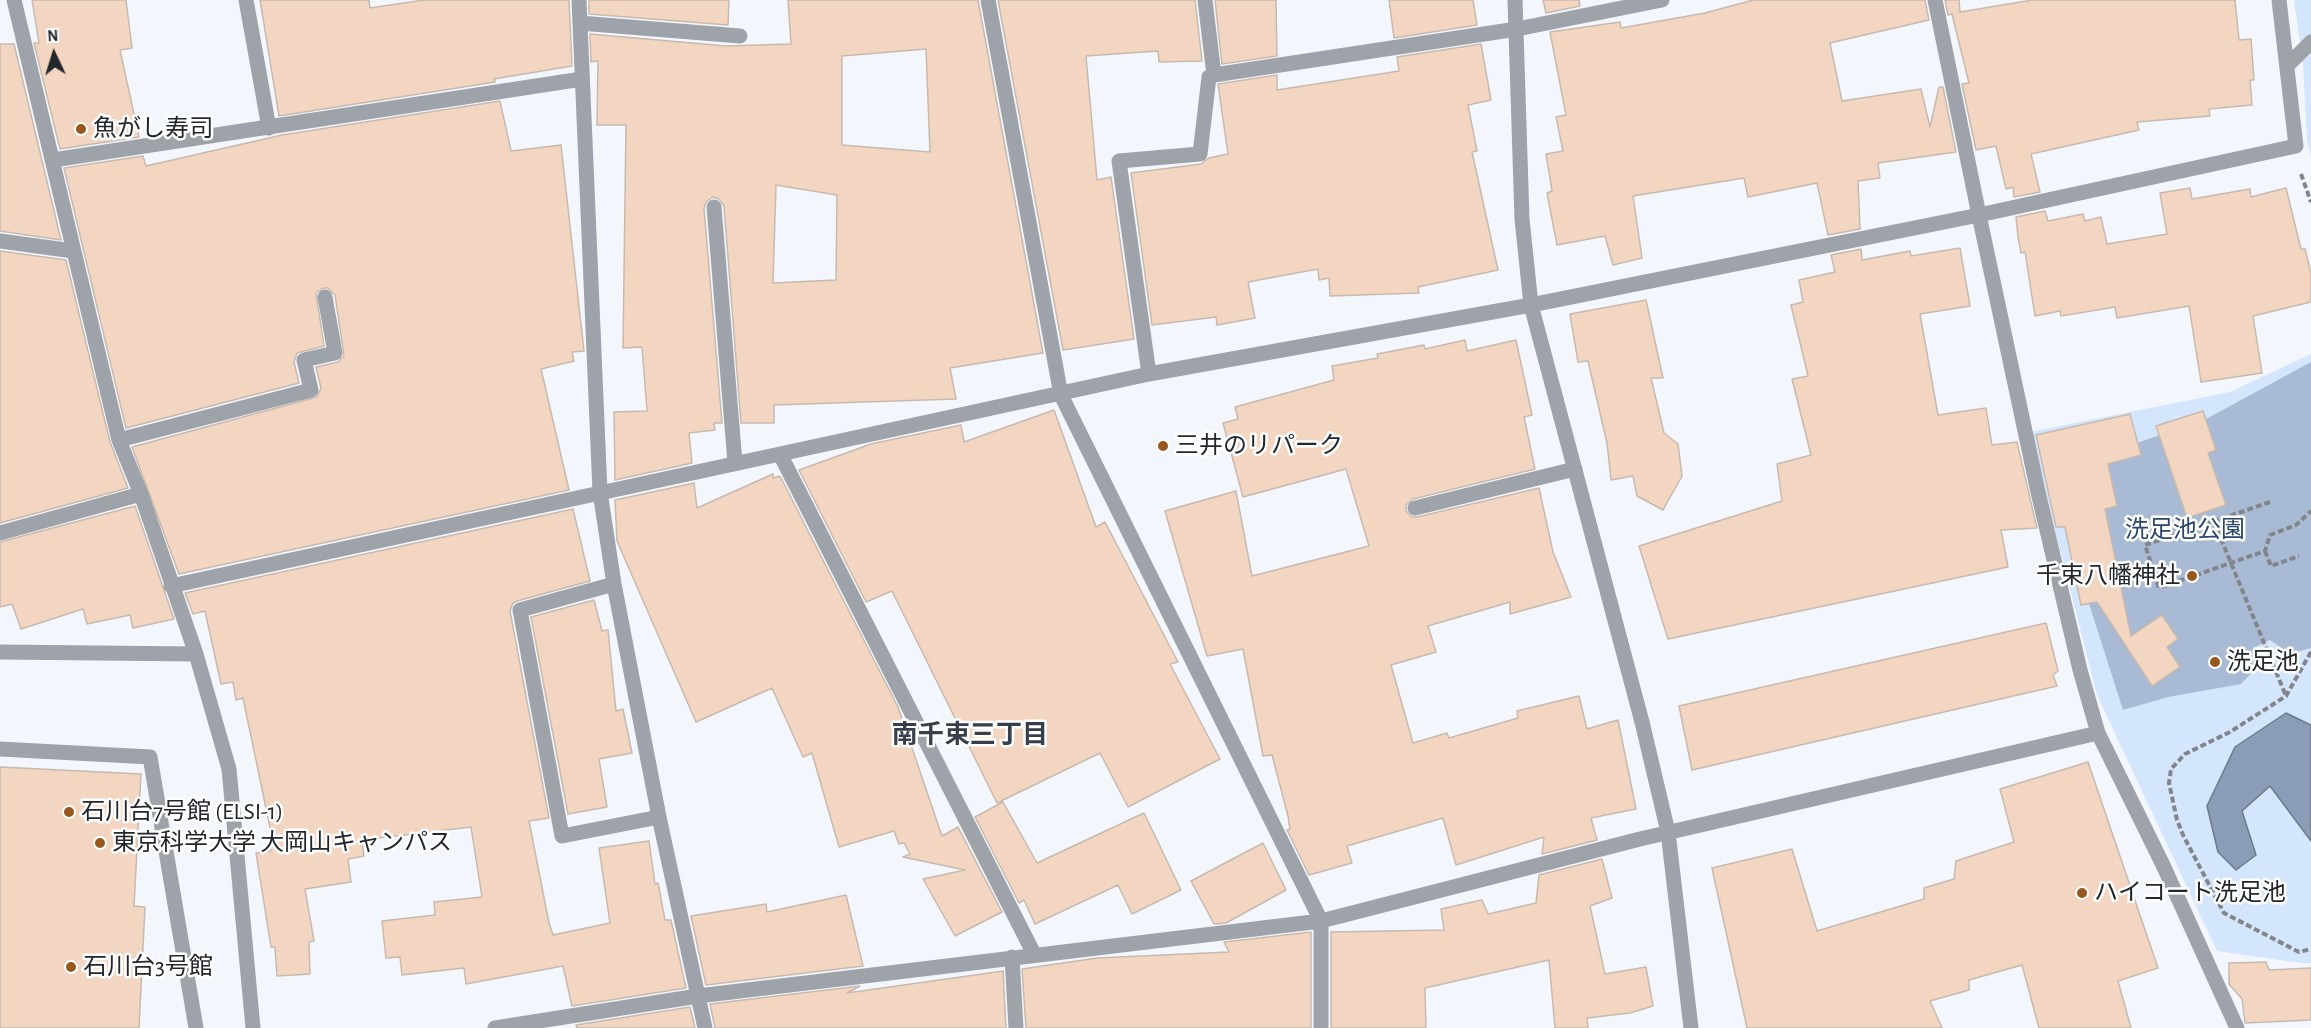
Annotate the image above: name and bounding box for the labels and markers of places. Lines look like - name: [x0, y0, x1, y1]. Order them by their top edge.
- place label: 魚がし寿司: [93, 115, 213, 143]
- marker: 魚がし寿司: [74, 122, 88, 136]
- place label: 三井のリパーク: [1175, 432, 1343, 460]
- marker: 三井のリパーク: [1156, 439, 1170, 453]
- place label: 千束八幡神社: [2036, 562, 2180, 590]
- marker: 千束八幡神社: [2185, 569, 2199, 583]
- place label: 洗足池: [2227, 648, 2299, 676]
- marker: 洗足池: [2208, 655, 2222, 669]
- place label: 石川台7号館 (ELSI-1): [81, 798, 283, 826]
- marker: 石川台7号館 (ELSI-1): [62, 805, 76, 819]
- place label: 東京科学大学 大岡山キャンパス: [112, 829, 452, 857]
- marker: 東京科学大学 大岡山キャンパス: [93, 836, 107, 850]
- place label: ハイコート洗足池: [2094, 879, 2286, 907]
- marker: ハイコート洗足池: [2075, 886, 2089, 900]
- place label: 石川台3号館: [83, 953, 213, 981]
- marker: 石川台3号館: [64, 960, 78, 974]

